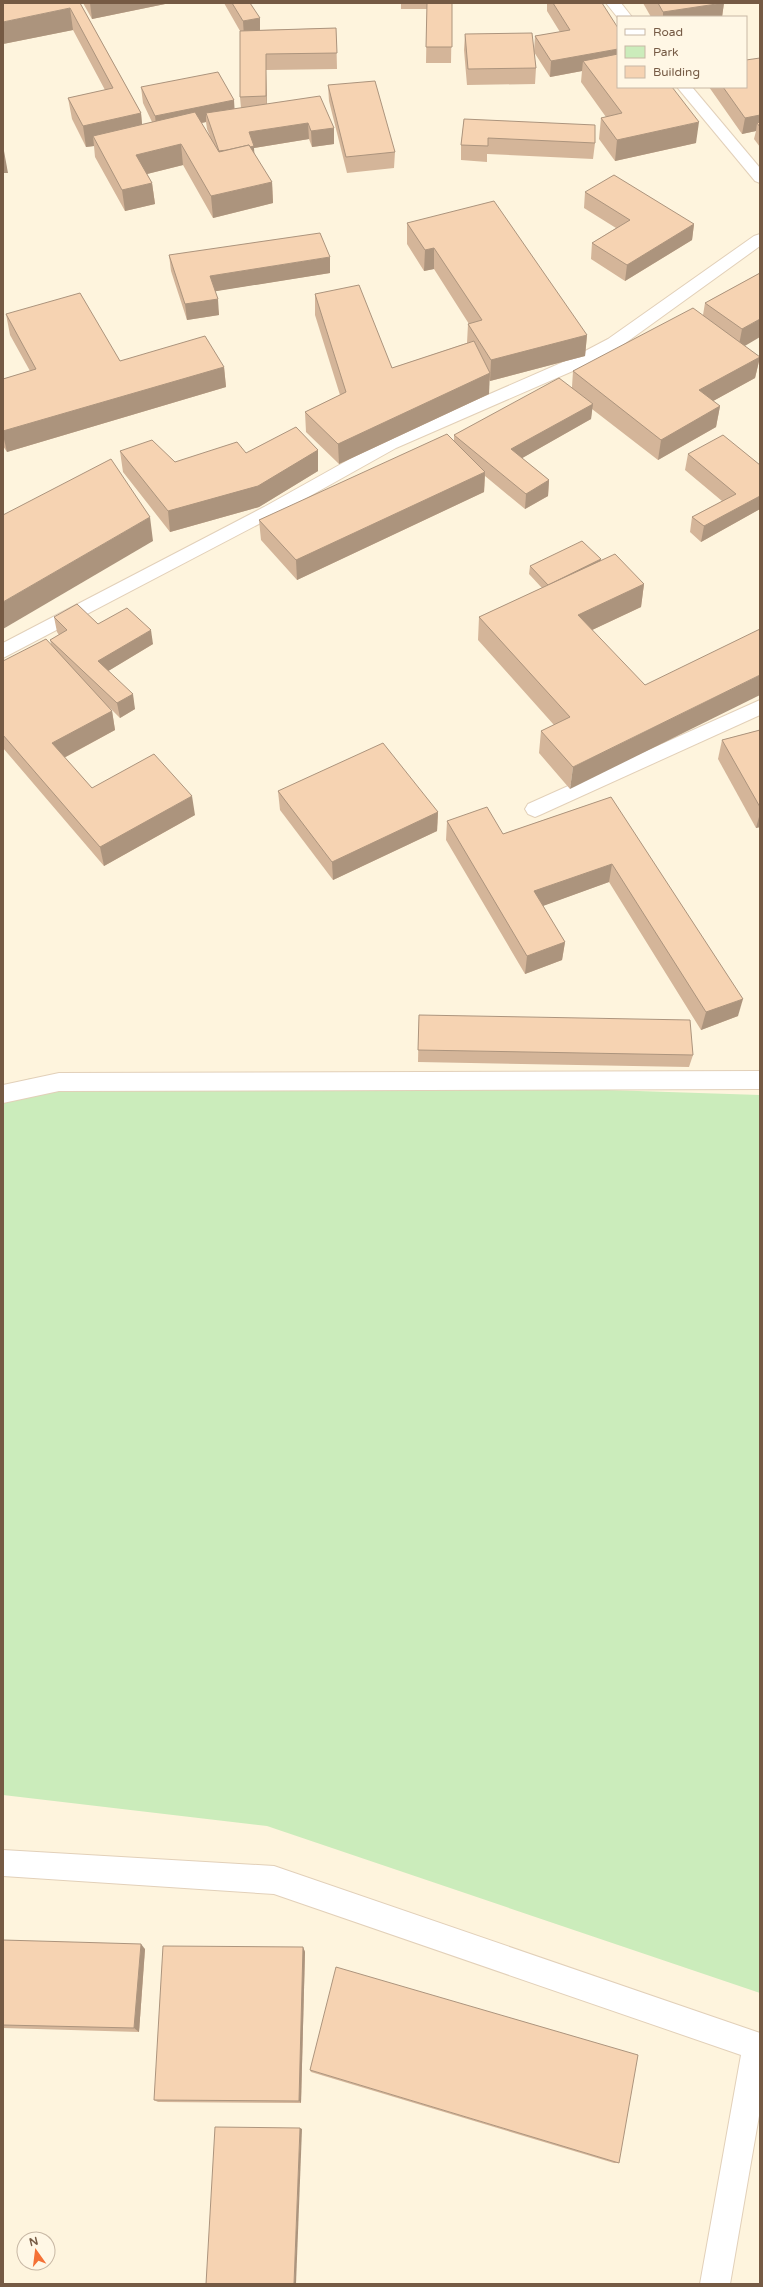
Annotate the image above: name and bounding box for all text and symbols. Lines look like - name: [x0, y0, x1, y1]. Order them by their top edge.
- legend: [617, 16, 747, 88]
- text: Road: [653, 25, 683, 39]
- text: Park: [653, 45, 679, 59]
- text: Building: [653, 65, 700, 79]
- north arrow: [16, 2231, 56, 2271]
- text: N: [28, 2234, 40, 2249]

